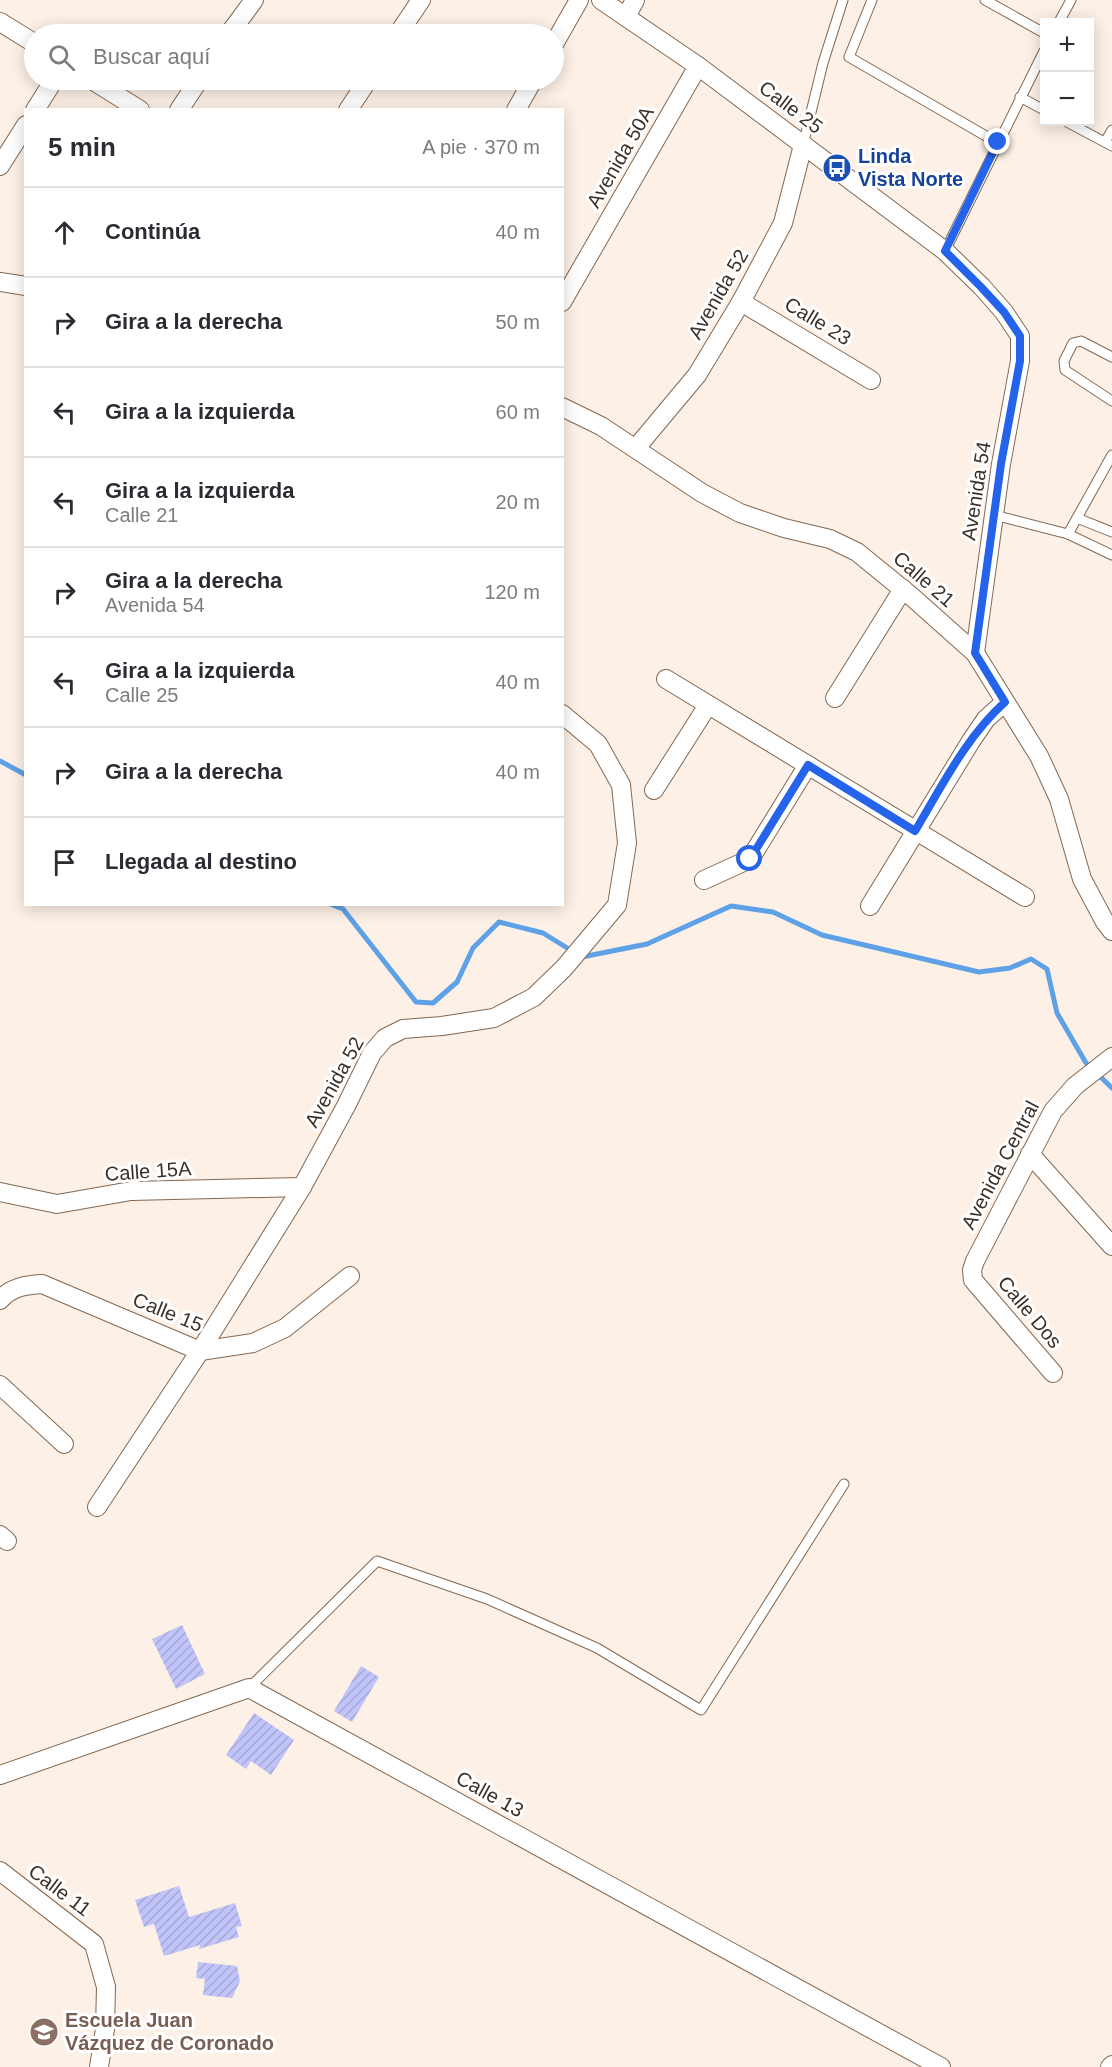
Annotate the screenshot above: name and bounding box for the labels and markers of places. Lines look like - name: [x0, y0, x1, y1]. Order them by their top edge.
- place label: Linda Vista Norte: [858, 145, 963, 190]
- bus stop icon: Linda Vista Norte: [821, 152, 853, 184]
- place label: Escuela Juan Vázquez de Coronado: [65, 2009, 274, 2054]
- school or university icon: Escuela Juan Vázquez de Coronado: [28, 2016, 60, 2048]

